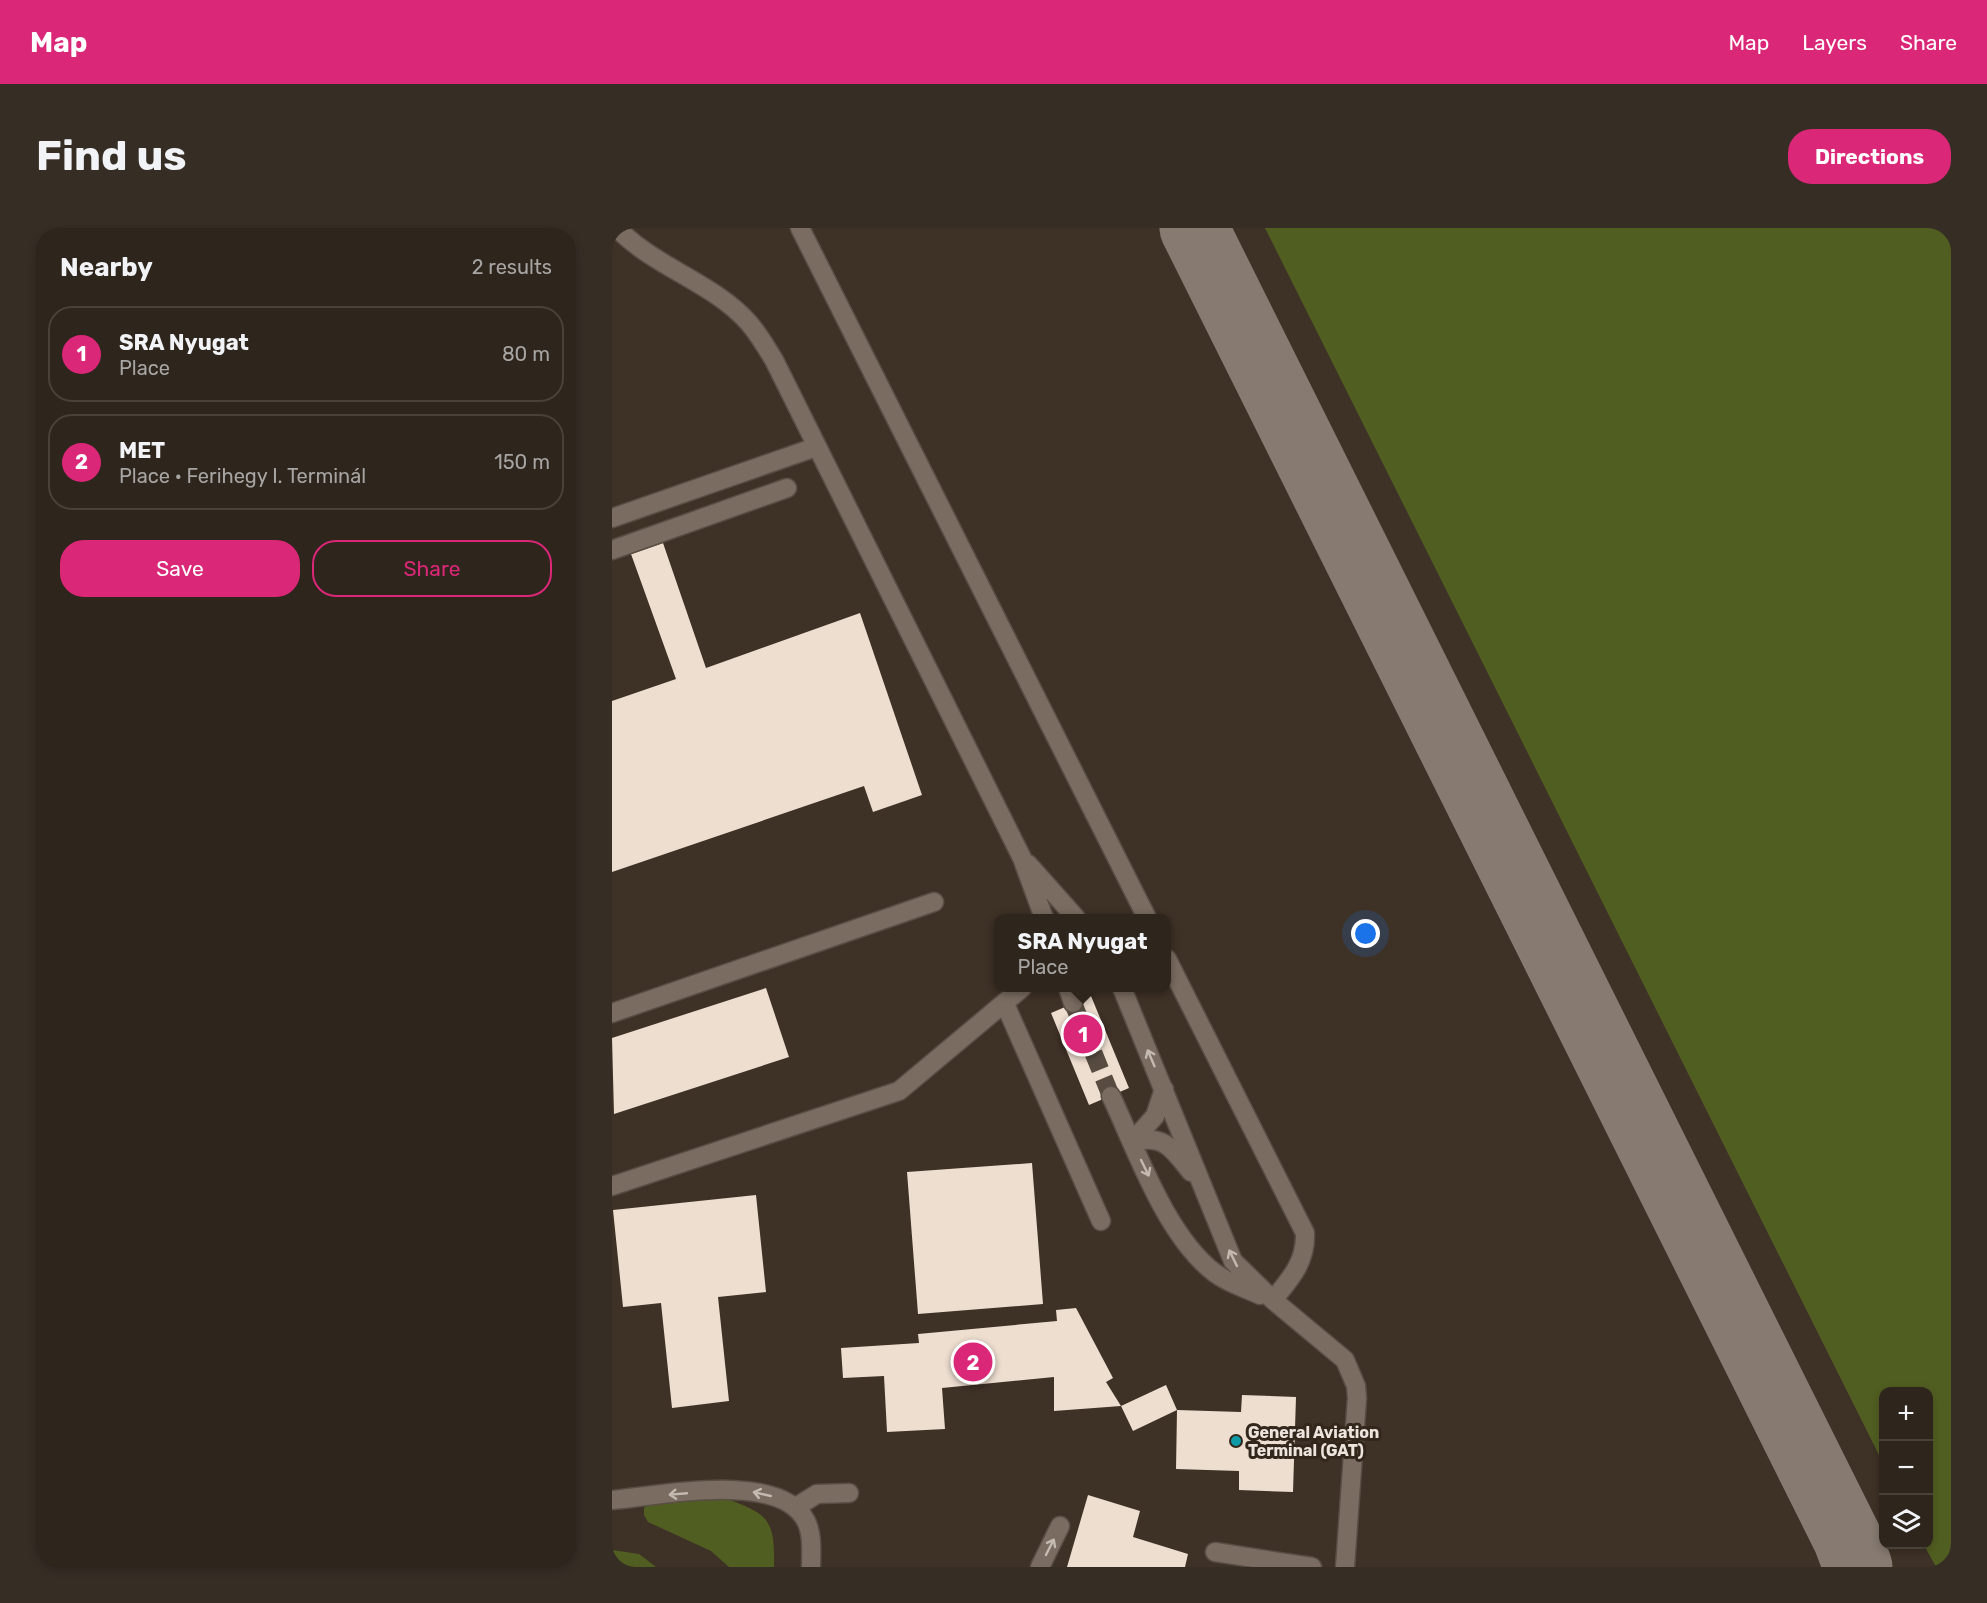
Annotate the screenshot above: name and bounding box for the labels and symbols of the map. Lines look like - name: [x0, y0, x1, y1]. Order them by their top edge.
- your location: [1351, 919, 1380, 948]
- pin: 1: [1064, 1012, 1102, 1056]
- one-way arrow: [1145, 1050, 1156, 1068]
- one-way arrow: [1139, 1158, 1151, 1176]
- one-way arrow: [1227, 1250, 1239, 1267]
- pin: 2: [954, 1340, 992, 1384]
- place label: General Aviation Terminal (GAT): [1248, 1423, 1379, 1460]
- marker: General Aviation Terminal (GAT): [1229, 1434, 1243, 1448]
- one-way arrow: [753, 1488, 773, 1499]
- one-way arrow: [668, 1489, 688, 1500]
- one-way arrow: [1045, 1538, 1056, 1556]

